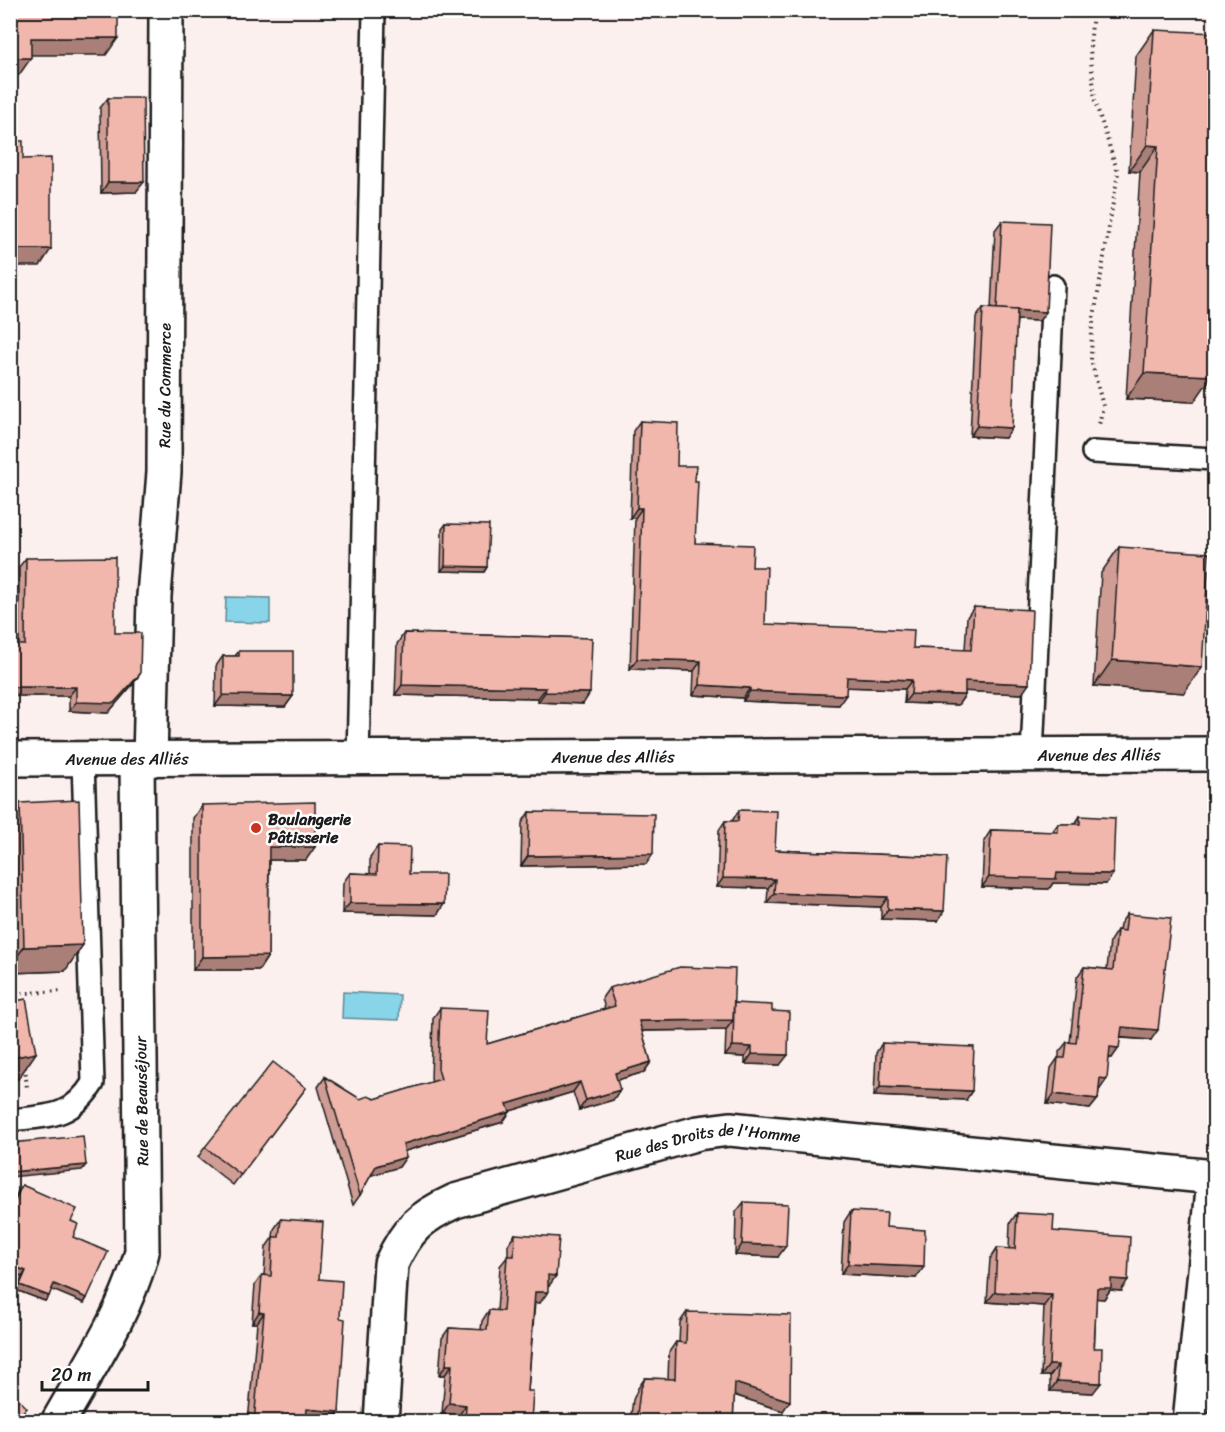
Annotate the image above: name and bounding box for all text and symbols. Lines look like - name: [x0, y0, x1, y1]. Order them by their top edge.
- street label: Rue du Commerce: [150, 323, 180, 448]
- street label: Avenue des Alliés: [1036, 740, 1161, 770]
- street label: Avenue des Alliés: [550, 742, 675, 772]
- street label: Avenue des Alliés: [64, 744, 189, 774]
- place label: Boulangerie Pâtisserie: [268, 805, 351, 852]
- marker: Boulangerie Pâtisserie: [249, 821, 263, 835]
- street label: Rue de Beauséjour: [126, 1034, 157, 1166]
- street label: Rue des Droits de l'Homme: [612, 1115, 802, 1171]
- scale bar: [42, 1354, 148, 1392]
- text: 20 m: [51, 1359, 91, 1391]

